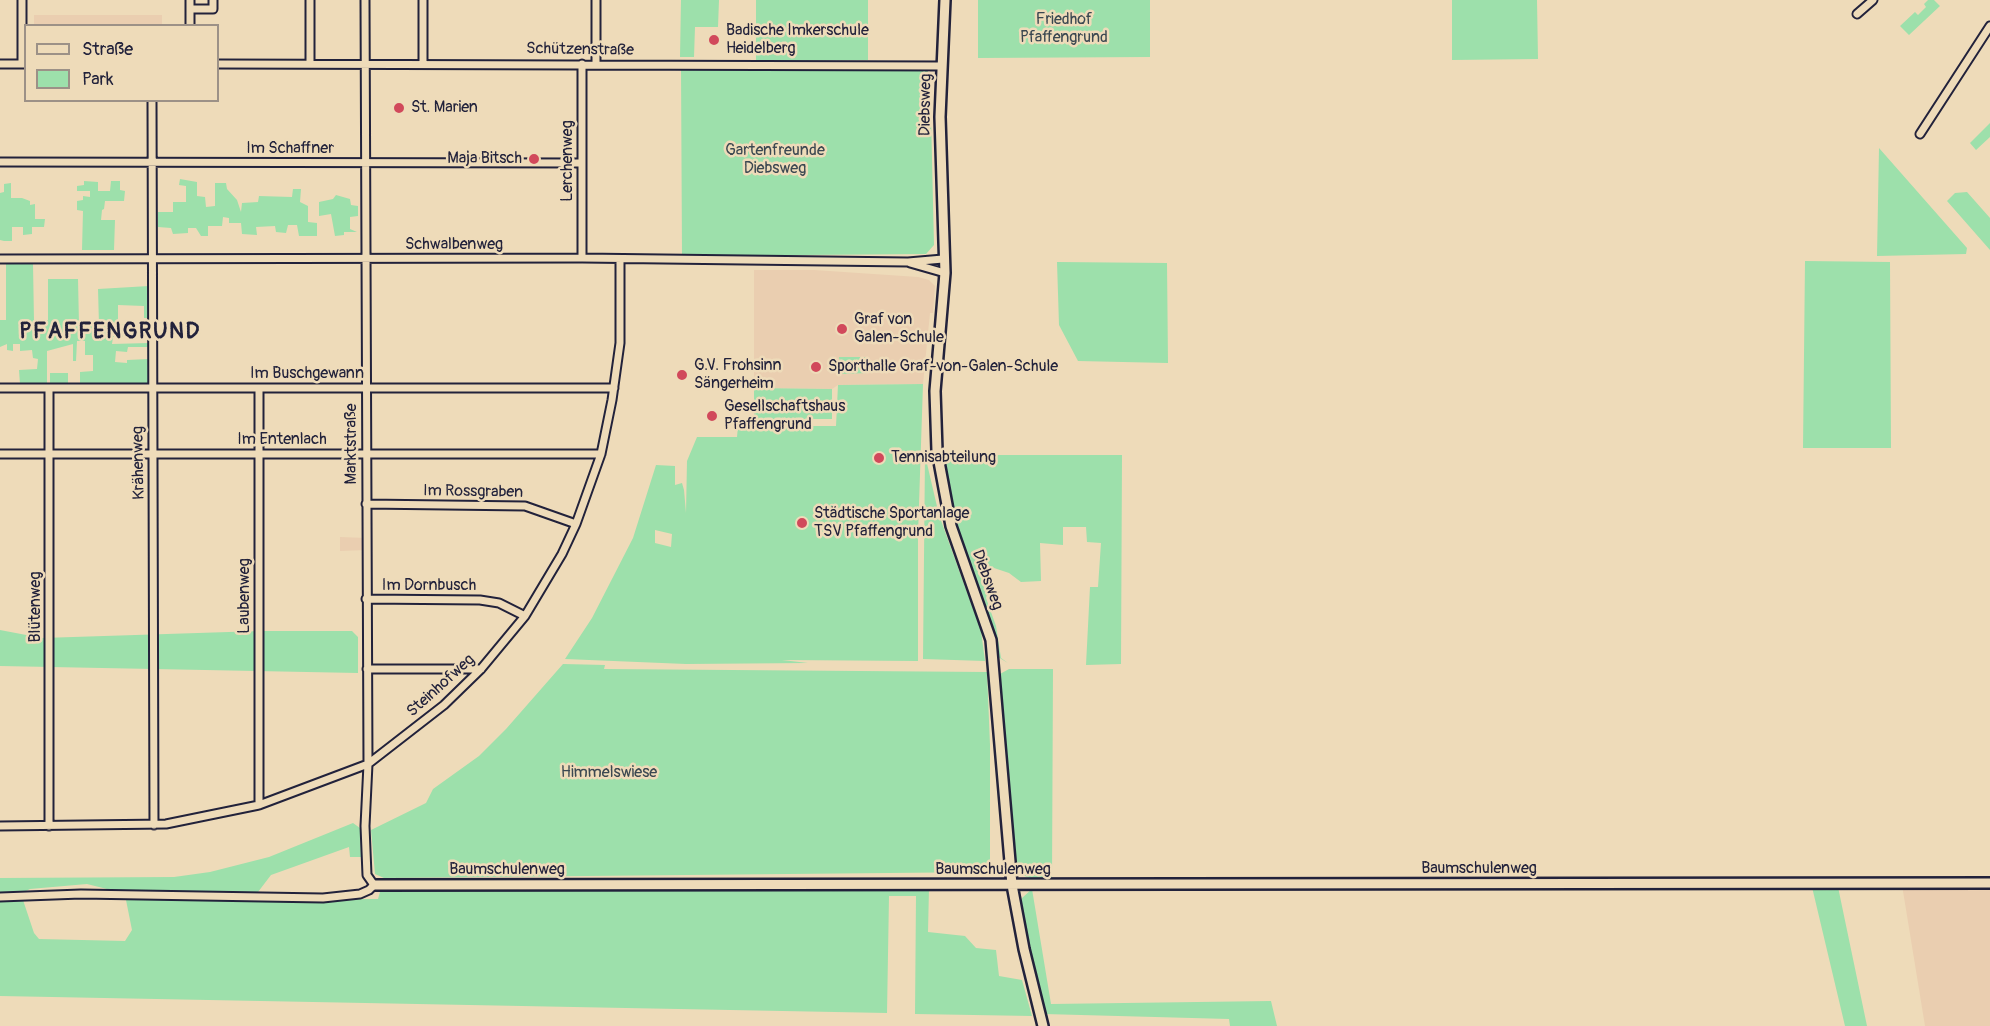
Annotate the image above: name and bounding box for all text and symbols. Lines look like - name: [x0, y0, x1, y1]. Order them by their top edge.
- park label: Friedhof Pfaffengrund: [1020, 10, 1108, 48]
- place label: Badische Imkerschule Heidelberg: [726, 21, 869, 59]
- legend: [24, 24, 219, 102]
- marker: Badische Imkerschule Heidelberg: [707, 33, 721, 47]
- text: Straße: [82, 38, 133, 61]
- street label: Schützenstraße: [526, 39, 634, 61]
- text: Park: [82, 68, 114, 91]
- street label: Diebsweg: [916, 74, 936, 136]
- place label: St. Marien: [411, 98, 478, 118]
- marker: St. Marien: [392, 101, 406, 115]
- street label: Lerchenweg: [558, 120, 578, 202]
- street label: Im Schaffner: [246, 139, 334, 159]
- park label: Gartenfreunde Diebsweg: [725, 141, 825, 179]
- place label: Maja Bitsch: [447, 149, 522, 169]
- marker: Maja Bitsch: [527, 152, 541, 166]
- street label: Schwalbenweg: [405, 235, 503, 255]
- place label: Graf von Galen-Schule: [854, 310, 944, 348]
- district label: PFAFFENGRUND: [19, 319, 201, 345]
- marker: Graf von Galen-Schule: [835, 322, 849, 336]
- place label: G.V. Frohsinn Sängerheim: [694, 356, 782, 394]
- place label: Sporthalle Graf-von-Galen-Schule: [828, 357, 1058, 377]
- marker: Sporthalle Graf-von-Galen-Schule: [809, 360, 823, 374]
- street label: Im Buschgewann: [250, 364, 364, 384]
- marker: G.V. Frohsinn Sängerheim: [675, 368, 689, 382]
- place label: Gesellschaftshaus Pfaffengrund: [724, 397, 845, 435]
- street label: Marktstraße: [342, 403, 362, 485]
- marker: Gesellschaftshaus Pfaffengrund: [705, 409, 719, 423]
- street label: Krähenweg: [129, 426, 149, 500]
- street label: Im Entenlach: [237, 430, 327, 450]
- place label: Tennisabteilung: [891, 448, 996, 468]
- marker: Tennisabteilung: [872, 451, 886, 465]
- street label: Im Rossgraben: [423, 482, 523, 502]
- place label: Städtische Sportanlage TSV Pfaffengrund: [814, 504, 970, 542]
- marker: Städtische Sportanlage TSV Pfaffengrund: [795, 516, 809, 530]
- street label: Diebsweg: [967, 547, 1007, 613]
- street label: Laubenweg: [235, 558, 255, 634]
- street label: Blütenweg: [26, 572, 46, 642]
- street label: Im Dornbusch: [382, 576, 476, 596]
- street label: Steinhofweg: [403, 651, 479, 721]
- park label: Himmelswiese: [561, 763, 657, 783]
- street label: Baumschulenweg: [1421, 859, 1537, 879]
- street label: Baumschulenweg: [449, 860, 565, 880]
- street label: Baumschulenweg: [935, 860, 1051, 880]

